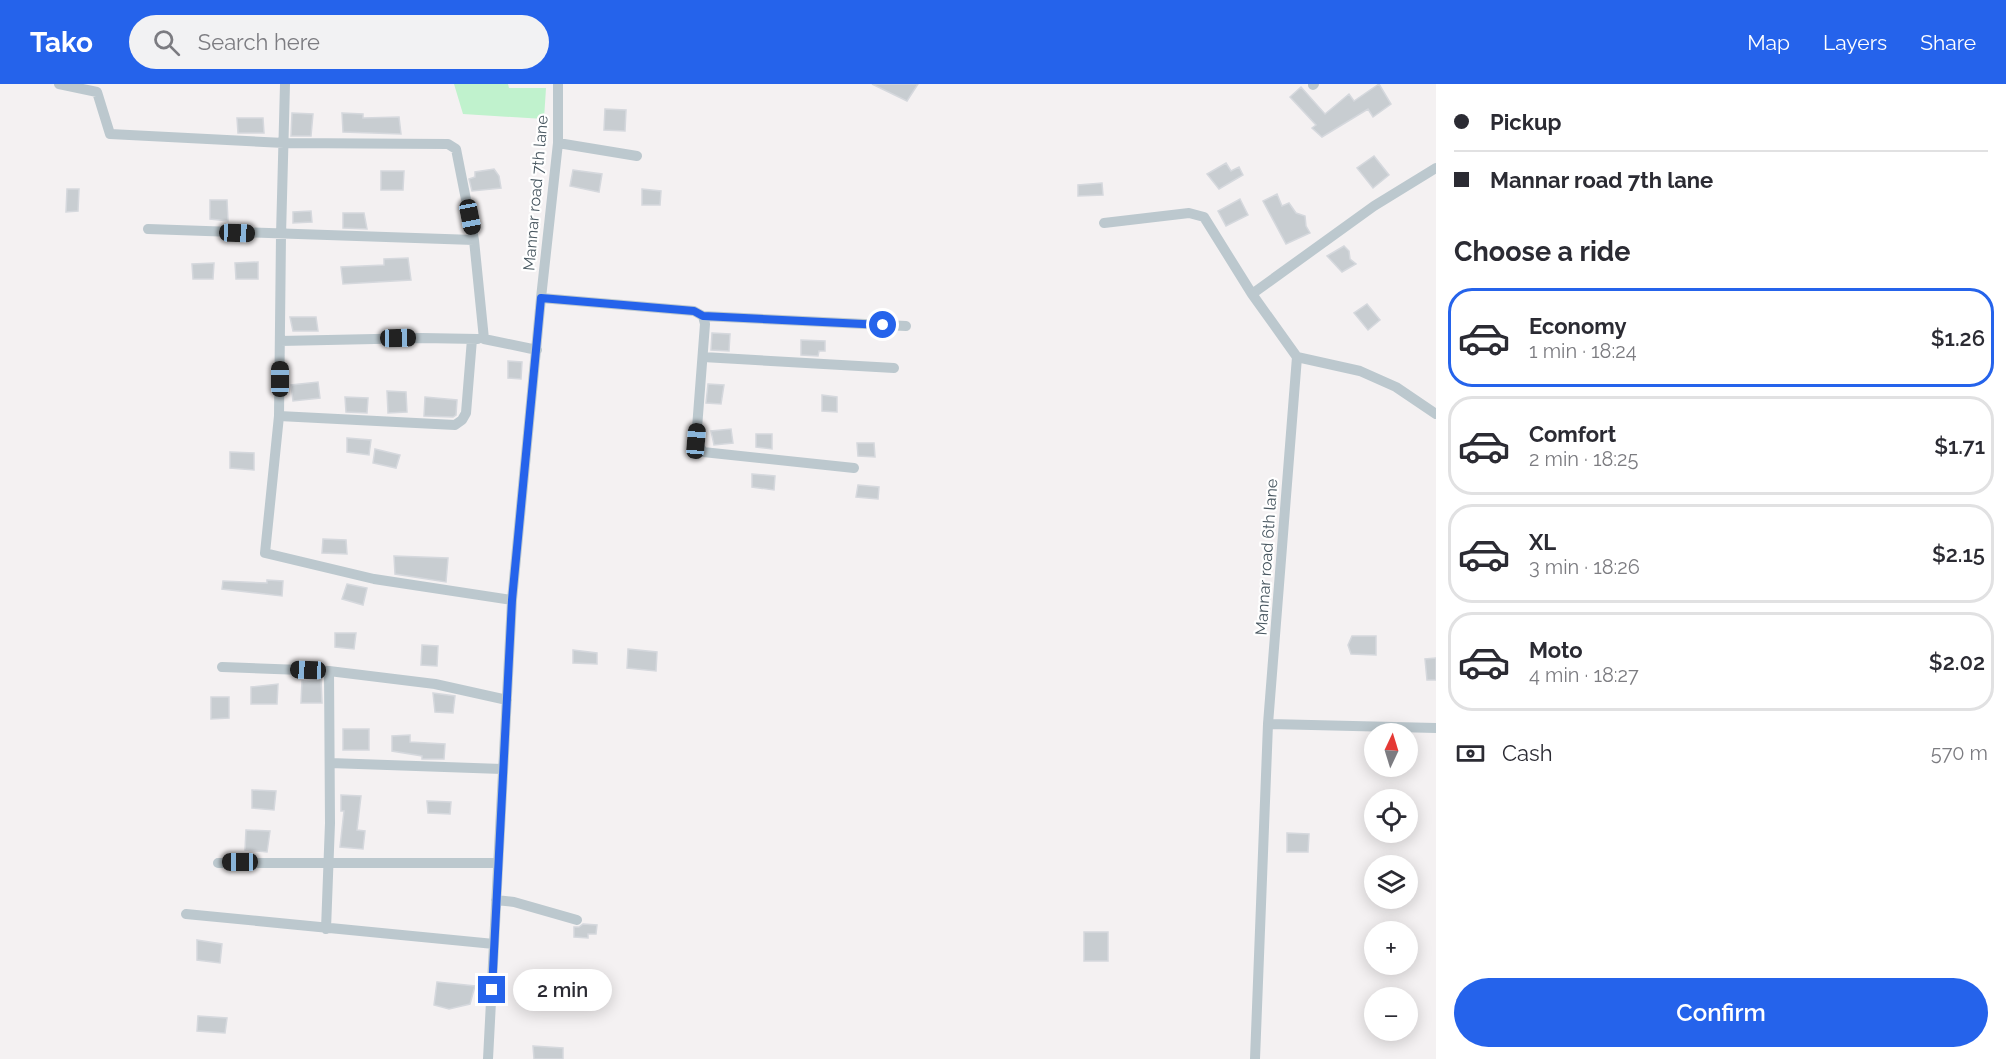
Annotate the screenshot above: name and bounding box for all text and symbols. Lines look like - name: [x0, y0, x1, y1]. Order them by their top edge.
- search box: [129, 15, 549, 69]
- text: Tako: [30, 26, 93, 59]
- icon: search: [150, 26, 183, 59]
- text: Search here: [198, 29, 320, 55]
- text: Map: [1747, 30, 1790, 55]
- text: Layers: [1823, 30, 1887, 55]
- text: Share: [1920, 30, 1976, 55]
- text: Pickup: [1490, 109, 1562, 135]
- street label: Mannar road 7th lane: [519, 114, 552, 272]
- text: Mannar road 7th lane: [1490, 167, 1713, 193]
- car: [458, 198, 482, 236]
- car: [219, 223, 255, 243]
- text: Choose a ride: [1454, 236, 1630, 267]
- route start: [869, 311, 896, 338]
- icon: car: [1457, 311, 1511, 365]
- text: Economy: [1529, 313, 1627, 339]
- text: $1.26: [1931, 325, 1985, 351]
- car: [380, 329, 416, 347]
- text: 1 min · 18:24: [1529, 339, 1637, 363]
- car: [271, 361, 289, 397]
- icon: car: [1457, 419, 1511, 473]
- text: Comfort: [1529, 421, 1616, 447]
- car: [685, 422, 707, 460]
- text: $1.71: [1934, 433, 1985, 459]
- text: 2 min · 18:25: [1529, 447, 1638, 471]
- street label: Mannar road 6th lane: [1252, 478, 1281, 636]
- icon: car: [1457, 527, 1511, 581]
- text: XL: [1529, 529, 1556, 555]
- text: $2.15: [1932, 541, 1985, 567]
- text: 3 min · 18:26: [1529, 555, 1640, 579]
- icon: car: [1457, 635, 1511, 689]
- text: Moto: [1529, 637, 1583, 663]
- text: $2.02: [1929, 649, 1985, 675]
- car: [290, 660, 326, 680]
- text: 4 min · 18:27: [1529, 663, 1639, 687]
- north arrow: [1364, 723, 1418, 777]
- map controls: [1364, 723, 1418, 1041]
- icon: cash: [1454, 737, 1487, 770]
- text: Cash: [1502, 740, 1553, 766]
- text: 570 m: [1931, 741, 1988, 765]
- button: locate: [1364, 789, 1418, 843]
- car: [222, 853, 258, 871]
- button: layers: [1364, 855, 1418, 909]
- button: +: [1364, 921, 1418, 975]
- callout: 2 min: [513, 969, 612, 1011]
- route end: [478, 976, 505, 1003]
- text: 2 min: [537, 978, 588, 1002]
- button: Confirm: [1454, 978, 1988, 1047]
- button: −: [1364, 987, 1418, 1041]

